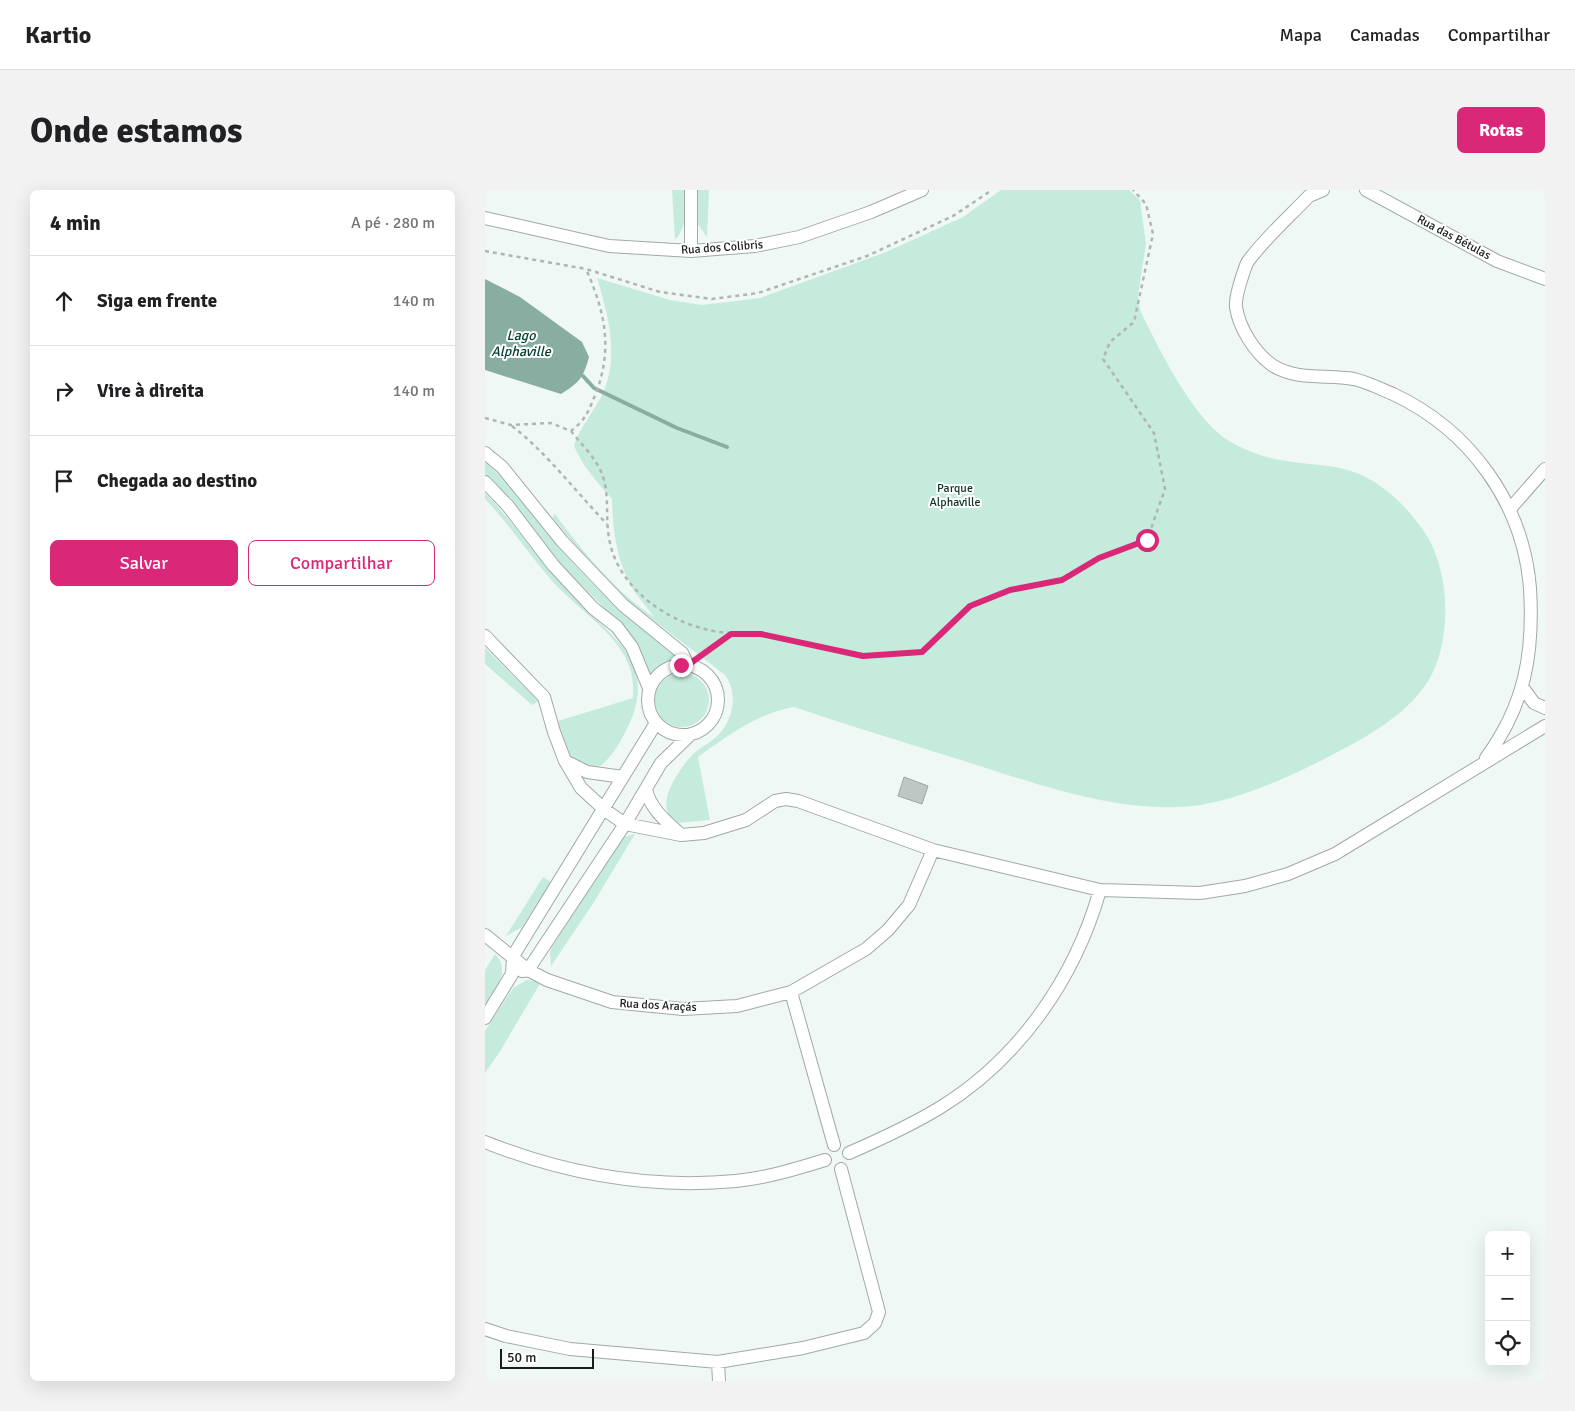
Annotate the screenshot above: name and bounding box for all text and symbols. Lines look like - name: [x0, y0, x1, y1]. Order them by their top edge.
- text: Kartio: [25, 20, 91, 50]
- text: Mapa: [1280, 24, 1322, 46]
- text: Camadas: [1350, 24, 1420, 46]
- text: Compartilhar: [1448, 24, 1550, 46]
- button: Rotas: [1457, 107, 1545, 153]
- text: Onde estamos: [30, 109, 242, 152]
- text: 4 min: [50, 210, 101, 236]
- street label: Rua das Bétulas: [1414, 212, 1493, 263]
- text: A pé · 280 m: [351, 213, 435, 233]
- street label: Rua dos Colibris: [680, 237, 764, 258]
- icon: ahead: [50, 287, 78, 315]
- text: Siga em frente: [97, 289, 217, 313]
- text: 140 m: [393, 291, 435, 311]
- water label: Lago Alphaville: [491, 327, 552, 360]
- icon: right: [50, 377, 78, 405]
- text: Vire à direita: [97, 379, 204, 403]
- text: 140 m: [393, 381, 435, 401]
- icon: arrive: [50, 467, 78, 495]
- text: Chegada ao destino: [97, 469, 257, 493]
- park label: Parque Alphaville: [930, 481, 980, 510]
- route start: [1136, 529, 1159, 552]
- button: Salvar: [50, 540, 238, 586]
- button: Compartilhar: [248, 540, 435, 586]
- route end: [670, 654, 693, 677]
- street label: Rua dos Araçás: [619, 996, 697, 1015]
- map controls: [1485, 1231, 1530, 1366]
- button: +: [1485, 1231, 1530, 1276]
- button: −: [1485, 1276, 1530, 1321]
- button: locate: [1485, 1321, 1530, 1366]
- scale bar: [500, 1346, 594, 1369]
- text: 50 m: [507, 1349, 536, 1366]

